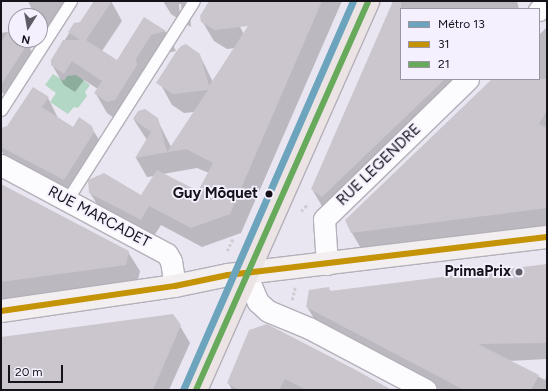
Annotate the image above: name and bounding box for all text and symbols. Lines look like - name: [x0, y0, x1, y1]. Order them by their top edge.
- north arrow: [8, 8, 48, 48]
- legend: [400, 8, 540, 80]
- text: Métro 13: [438, 17, 485, 31]
- text: N: [20, 32, 31, 46]
- text: 31: [438, 37, 449, 51]
- text: 21: [438, 57, 450, 71]
- street label: RUE LEGENDRE: [333, 120, 425, 210]
- street label: RUE MARCADET: [45, 182, 153, 252]
- place label: Guy Môquet: [173, 185, 258, 203]
- marker: Guy Môquet: [262, 187, 276, 201]
- place label: PrimaPrix: [445, 263, 511, 281]
- marker: PrimaPrix: [514, 267, 524, 277]
- scale bar: [10, 357, 65, 383]
- text: 20 m: [15, 365, 43, 379]

